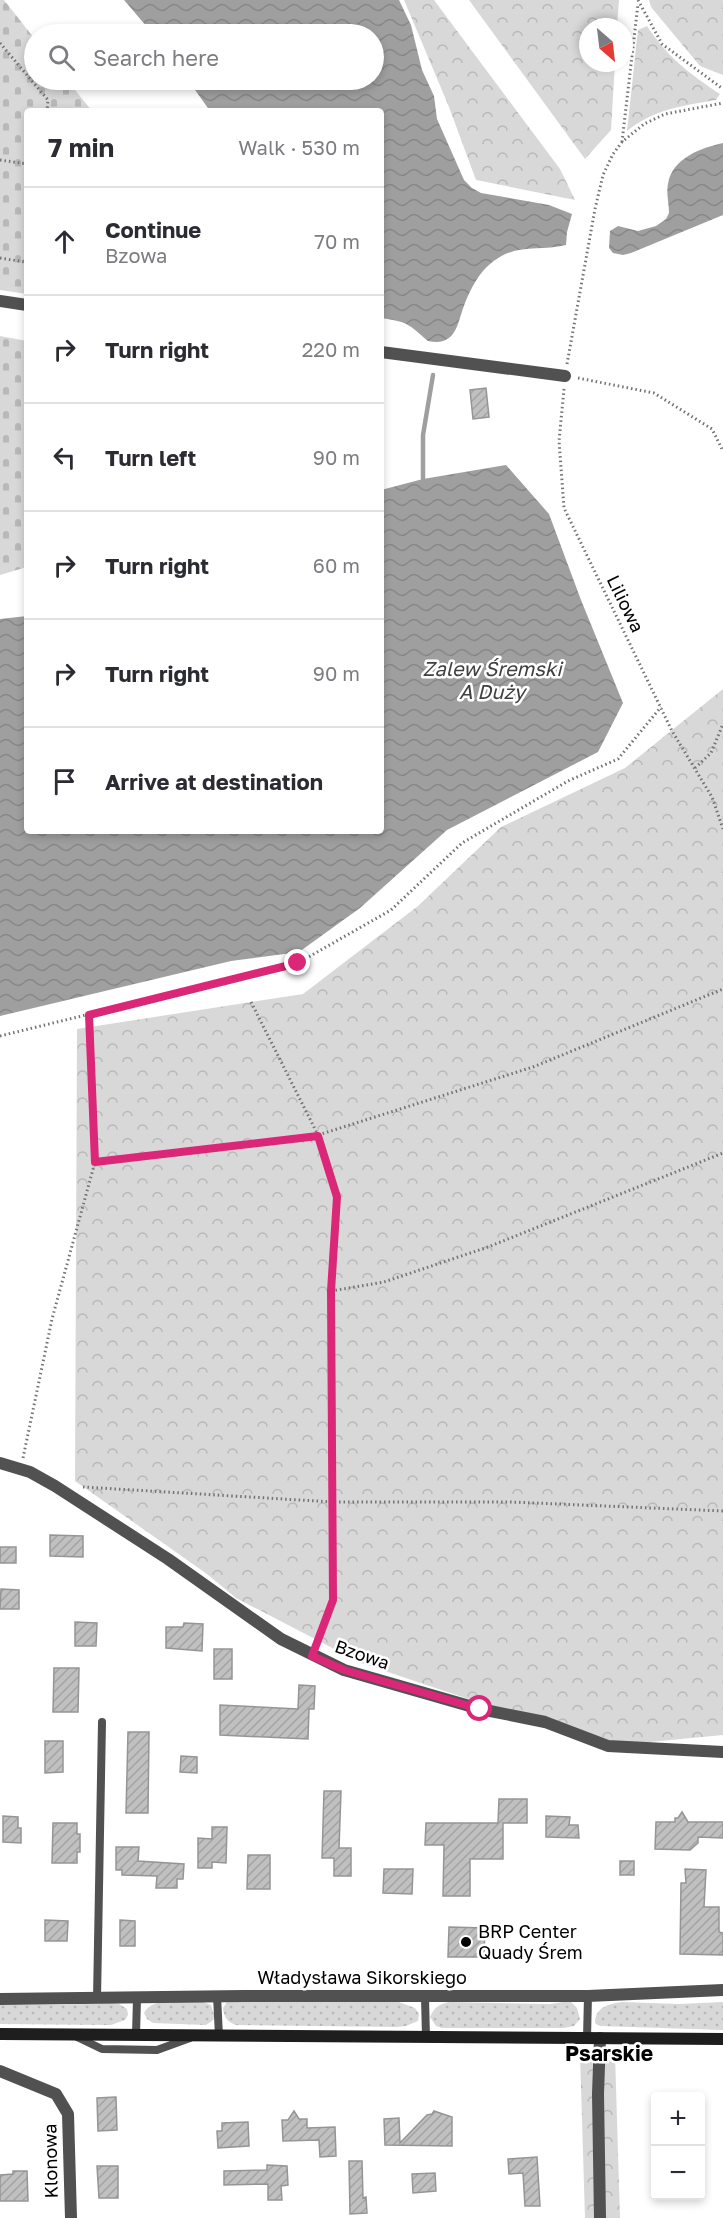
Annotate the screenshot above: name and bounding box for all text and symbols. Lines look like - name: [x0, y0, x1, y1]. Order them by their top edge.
- north arrow: [579, 18, 633, 72]
- search box: [24, 24, 384, 90]
- icon: search: [45, 41, 78, 74]
- text: Search here: [93, 44, 219, 71]
- text: 7 min: [48, 132, 114, 163]
- text: Walk · 530 m: [238, 135, 360, 159]
- text: Continue: [105, 216, 201, 243]
- icon: ahead: [48, 225, 81, 258]
- text: 70 m: [314, 229, 360, 253]
- text: Bzowa: [105, 243, 167, 267]
- icon: right: [48, 333, 81, 366]
- text: Turn right: [105, 336, 209, 363]
- text: 220 m: [302, 337, 360, 361]
- icon: left: [48, 441, 81, 474]
- text: Turn left: [105, 444, 196, 471]
- text: 90 m: [313, 445, 360, 469]
- icon: right: [48, 549, 81, 582]
- text: Turn right: [105, 552, 209, 579]
- text: 60 m: [313, 553, 360, 577]
- street label: Liliowa: [603, 571, 649, 636]
- water label: Zalew Śremski A Duży: [422, 656, 564, 704]
- icon: right: [48, 657, 81, 690]
- text: Turn right: [105, 660, 209, 687]
- text: 90 m: [313, 661, 360, 685]
- icon: arrive: [48, 765, 81, 798]
- text: Arrive at destination: [105, 768, 323, 795]
- route end: [284, 949, 310, 975]
- street label: Bzowa: [332, 1635, 392, 1674]
- route start: [466, 1695, 492, 1721]
- place label: BRP Center Quady Śrem: [478, 1920, 583, 1963]
- marker: BRP Center Quady Śrem: [459, 1935, 473, 1949]
- street label: Władysława Sikorskiego: [257, 1966, 467, 1988]
- district label: Psarskie: [565, 2040, 653, 2066]
- map controls: [651, 2092, 705, 2200]
- button: +: [651, 2092, 705, 2146]
- street label: Klonowa: [38, 2123, 62, 2199]
- button: −: [651, 2146, 705, 2200]

